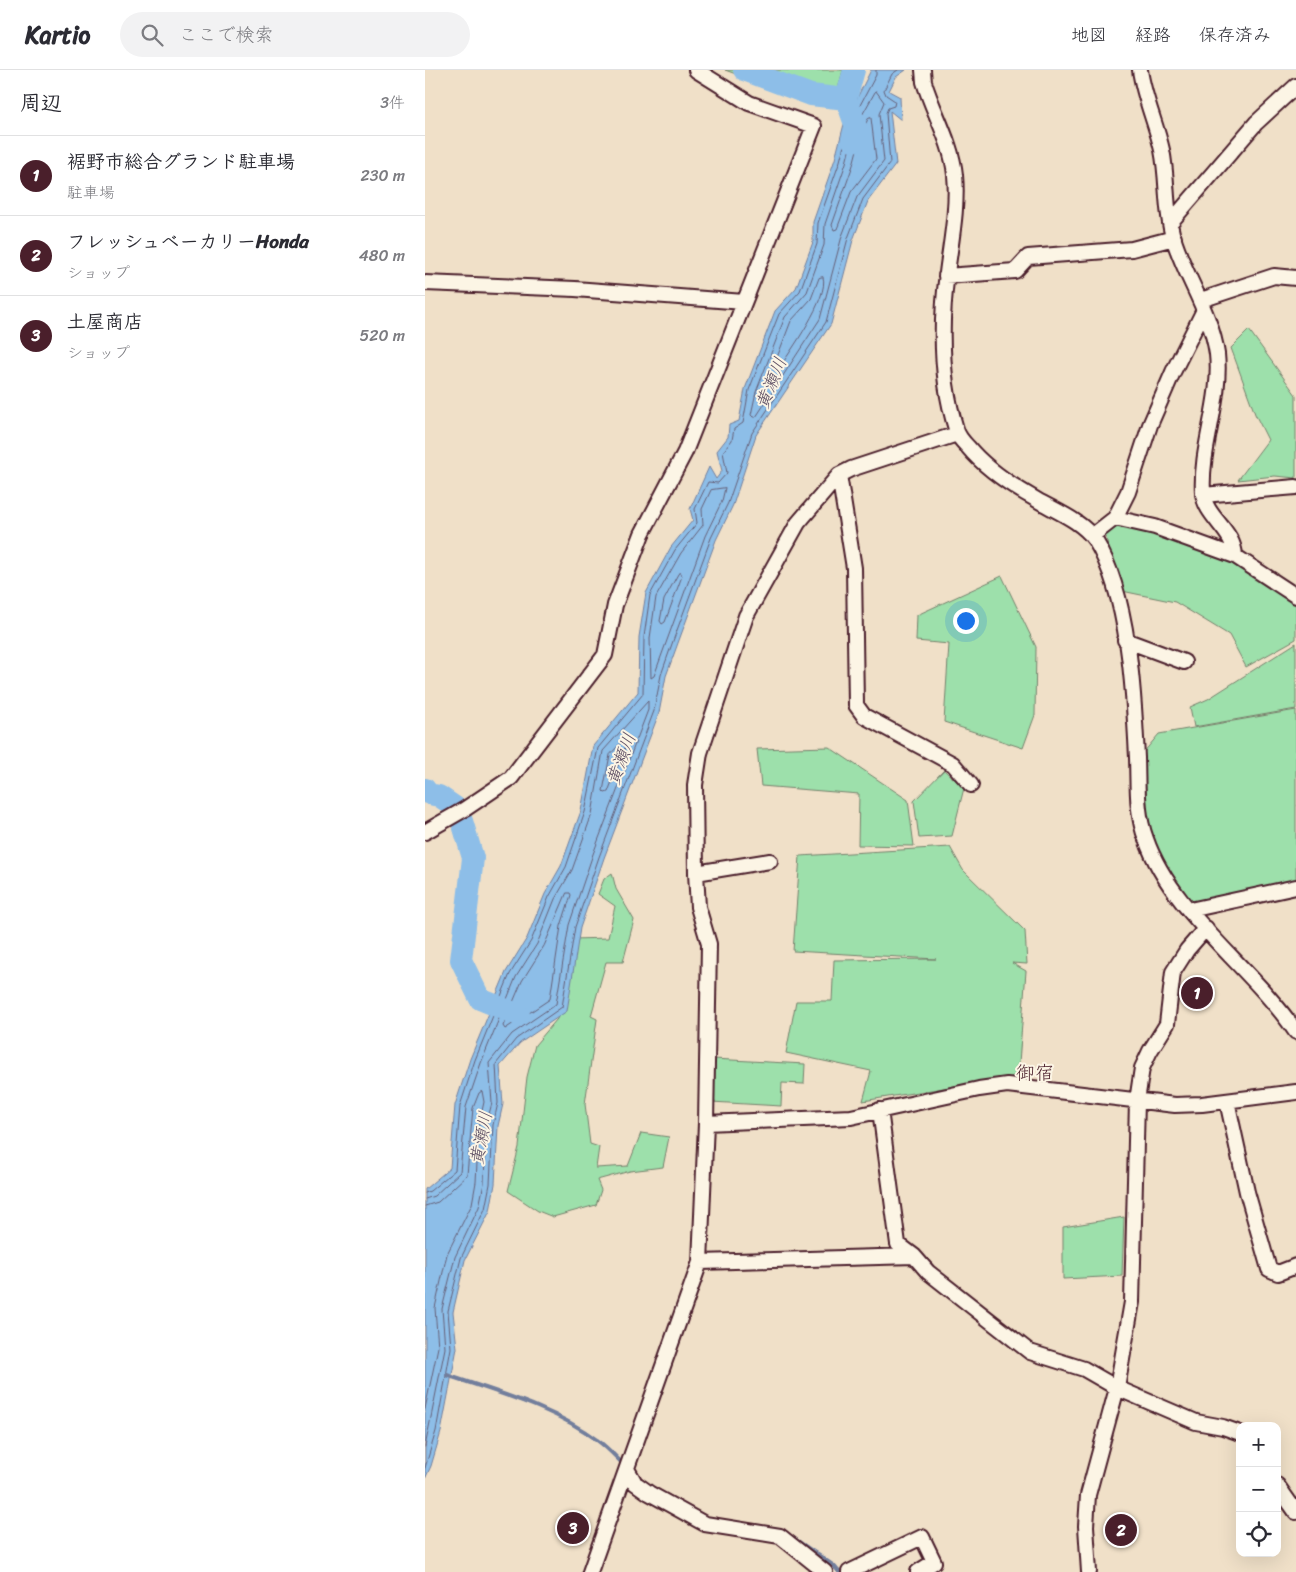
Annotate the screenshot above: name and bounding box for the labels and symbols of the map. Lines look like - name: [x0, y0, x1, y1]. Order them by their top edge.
- water label: 黄瀬川: [746, 352, 796, 414]
- your location: [953, 608, 979, 634]
- water label: 黄瀬川: [597, 728, 645, 790]
- pin: 1: [1181, 974, 1213, 1012]
- district label: 御宿: [1016, 1056, 1054, 1089]
- water label: 黄瀬川: [460, 1108, 502, 1168]
- pin: 3: [557, 1509, 589, 1547]
- pin: 2: [1105, 1511, 1137, 1549]

